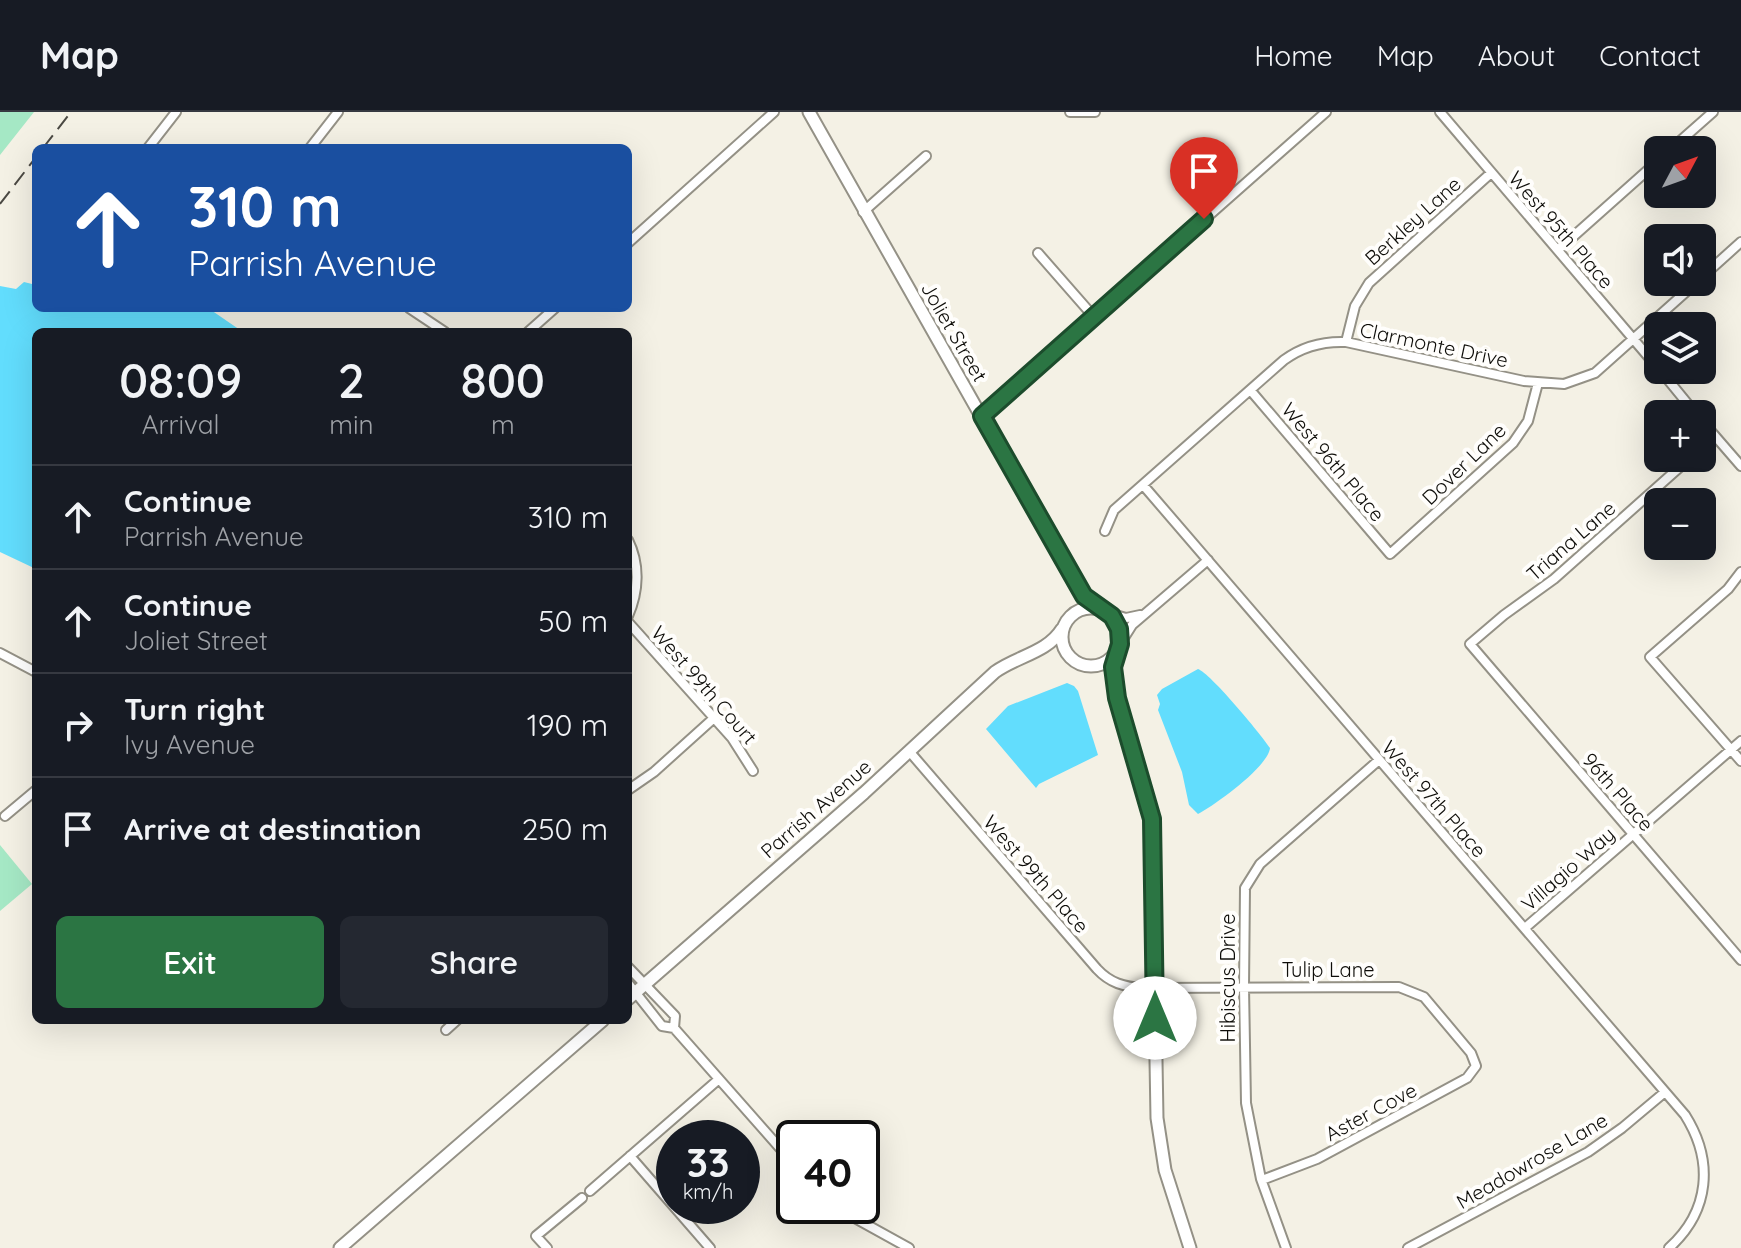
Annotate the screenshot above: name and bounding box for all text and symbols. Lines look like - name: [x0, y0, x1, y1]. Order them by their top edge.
- text: Map: [40, 31, 119, 79]
- text: Home: [1254, 38, 1333, 73]
- text: Map: [1377, 38, 1434, 73]
- text: About: [1478, 38, 1555, 73]
- text: Contact: [1599, 38, 1701, 73]
- north arrow: [1644, 136, 1716, 208]
- map controls: [1644, 136, 1716, 560]
- pin: [1170, 137, 1238, 219]
- icon: arrive: [1182, 149, 1226, 193]
- street label: West 95th Place: [1503, 166, 1619, 294]
- text: 310 m: [188, 171, 342, 241]
- street label: Berkley Lane: [1359, 171, 1466, 270]
- icon: ahead: [56, 176, 160, 280]
- button: sound: [1644, 224, 1716, 296]
- text: Parrish Avenue: [188, 240, 437, 285]
- street label: Joliet Street: [916, 278, 993, 386]
- button: layers: [1644, 312, 1716, 384]
- street label: Clarmonte Drive: [1358, 317, 1511, 372]
- text: 08:09: [119, 350, 242, 410]
- text: 2: [338, 350, 365, 410]
- text: 800: [461, 350, 545, 410]
- street label: West 96th Place: [1276, 397, 1390, 526]
- button: +: [1644, 400, 1716, 472]
- text: Arrival: [142, 408, 220, 441]
- text: min: [329, 408, 374, 441]
- text: m: [491, 408, 515, 441]
- street label: Dover Lane: [1416, 417, 1511, 510]
- text: Continue: [124, 482, 252, 520]
- button: −: [1644, 488, 1716, 560]
- icon: ahead: [56, 495, 100, 539]
- street label: Triana Lane: [1521, 495, 1620, 586]
- text: 310 m: [528, 498, 608, 536]
- text: Parrish Avenue: [124, 520, 304, 553]
- text: Continue: [124, 586, 252, 624]
- icon: ahead: [56, 599, 100, 643]
- text: 50 m: [538, 602, 608, 640]
- street label: West 99th Court: [646, 620, 763, 749]
- text: Joliet Street: [124, 624, 268, 657]
- text: Turn right: [124, 690, 265, 728]
- icon: right: [56, 703, 100, 747]
- text: 190 m: [527, 706, 608, 744]
- text: Ivy Avenue: [124, 728, 255, 761]
- street label: West 97th Place: [1377, 735, 1492, 862]
- street label: 96th Place: [1578, 747, 1659, 836]
- street label: Parrish Avenue: [755, 754, 876, 863]
- icon: arrive: [56, 807, 100, 851]
- text: Arrive at destination: [124, 810, 422, 848]
- text: 250 m: [522, 810, 608, 848]
- street label: West 99th Place: [978, 810, 1094, 938]
- street label: Villagio Way: [1516, 821, 1620, 916]
- street label: Hibiscus Drive: [1215, 913, 1240, 1043]
- button: Exit: [56, 916, 324, 1008]
- button: Share: [340, 916, 608, 1008]
- street label: Tulip Lane: [1281, 957, 1375, 982]
- position arrow: [1113, 976, 1197, 1060]
- street label: Aster Cove: [1321, 1077, 1421, 1146]
- street label: Meadowrose Lane: [1452, 1107, 1612, 1214]
- speed limit sign: 40: [776, 1120, 880, 1224]
- text: 33: [687, 1137, 729, 1187]
- text: km/h: [683, 1179, 733, 1204]

